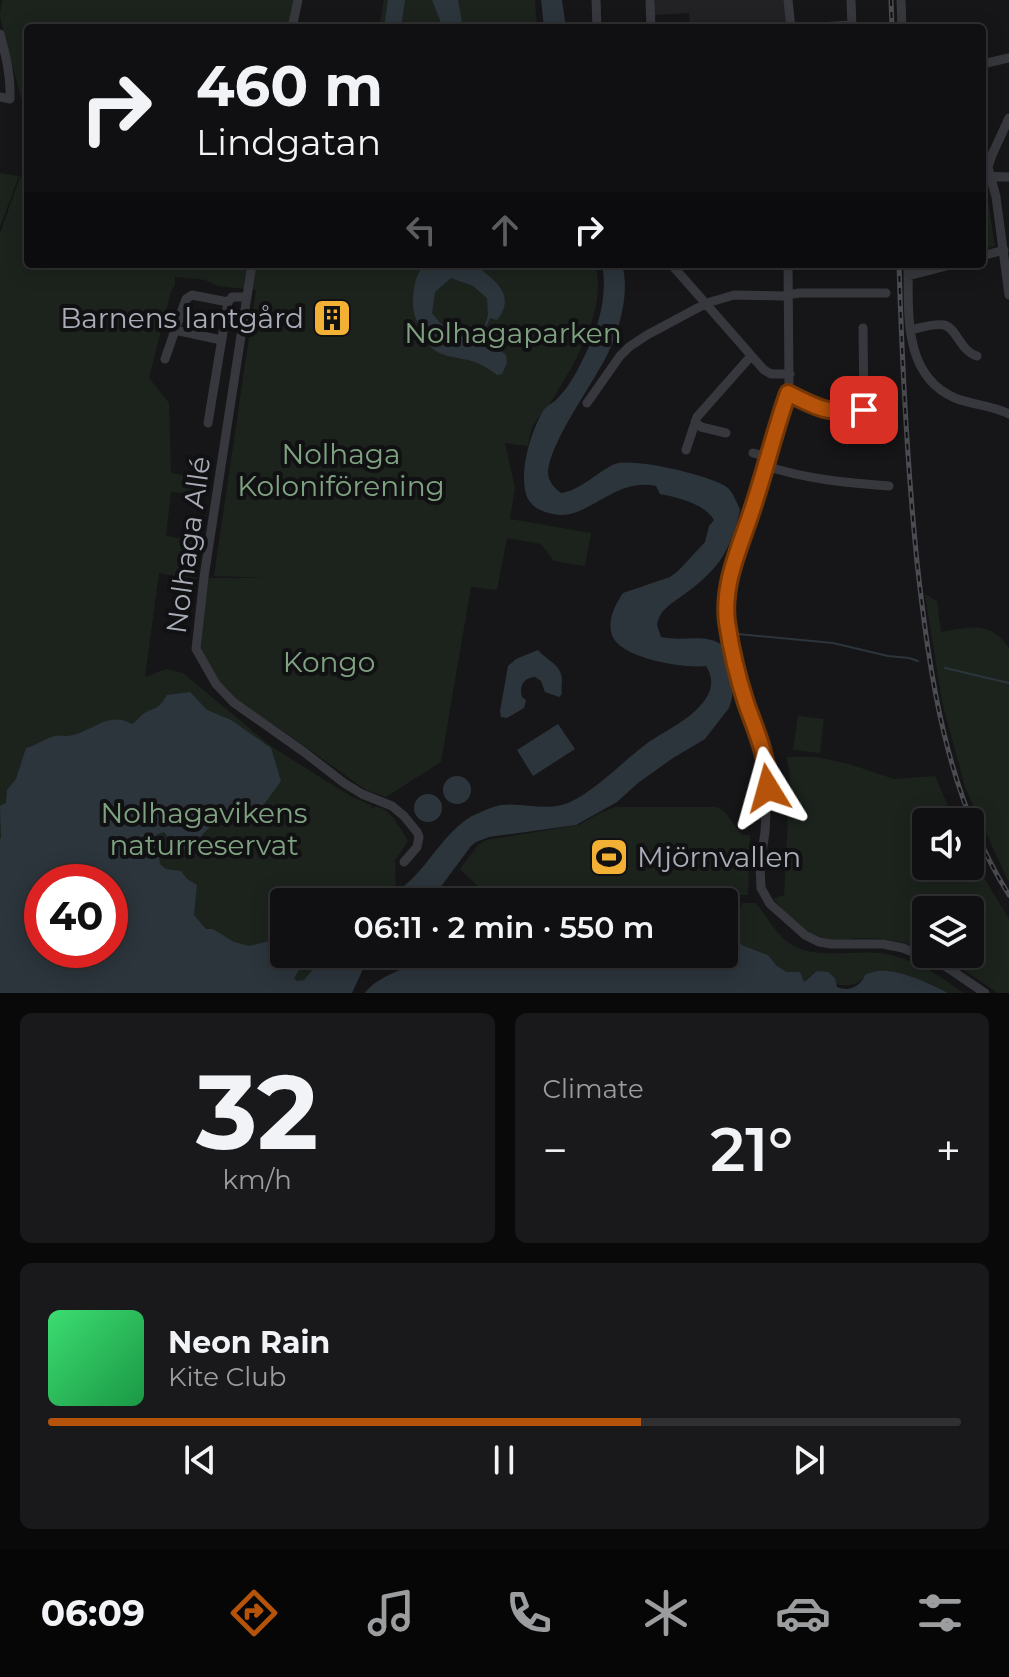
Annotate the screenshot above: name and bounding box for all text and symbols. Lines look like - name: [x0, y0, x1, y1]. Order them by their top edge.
- text: 460 m: [196, 52, 383, 120]
- icon: right: [64, 56, 168, 160]
- text: Lindgatan: [196, 120, 381, 164]
- icon: left: [399, 208, 443, 252]
- icon: ahead: [483, 208, 527, 252]
- icon: right: [567, 208, 611, 252]
- building icon: Barnens lantgård: [311, 297, 353, 339]
- place label: Barnens lantgård: [60, 301, 304, 335]
- park label: Nolhagaparken: [404, 316, 622, 350]
- pin: [830, 376, 898, 444]
- icon: arrive: [842, 388, 886, 432]
- park label: Nolhaga Koloniförening: [237, 437, 445, 503]
- street label: Nolhaga Allé: [159, 454, 217, 636]
- park label: Kongo: [283, 645, 375, 679]
- position arrow: [726, 746, 810, 830]
- park label: Nolhagavikens naturreservat: [100, 796, 308, 862]
- map controls: [912, 808, 984, 968]
- button: sound: [912, 808, 984, 880]
- sports icon: Mjörnvallen: [588, 836, 630, 878]
- place label: Mjörnvallen: [637, 840, 801, 874]
- speed limit sign: 40: [24, 864, 128, 968]
- button: layers: [912, 896, 984, 968]
- text: 06:11 · 2 min · 550 m: [354, 909, 654, 946]
- text: 32: [196, 1048, 318, 1175]
- text: Climate: [543, 1073, 644, 1105]
- text: 21°: [710, 1113, 793, 1186]
- text: −: [543, 1123, 568, 1177]
- text: +: [936, 1123, 961, 1177]
- text: km/h: [223, 1164, 292, 1196]
- text: Neon Rain: [168, 1324, 330, 1361]
- text: Kite Club: [168, 1361, 286, 1393]
- icon: previous: [178, 1438, 222, 1482]
- icon: pause: [482, 1438, 526, 1482]
- icon: next: [787, 1438, 831, 1482]
- icon: directions: [226, 1585, 282, 1641]
- icon: music: [363, 1585, 419, 1641]
- icon: phone: [501, 1585, 557, 1641]
- icon: climate: [638, 1585, 694, 1641]
- icon: car: [775, 1585, 831, 1641]
- icon: filters: [912, 1585, 968, 1641]
- text: 06:09: [41, 1591, 145, 1635]

